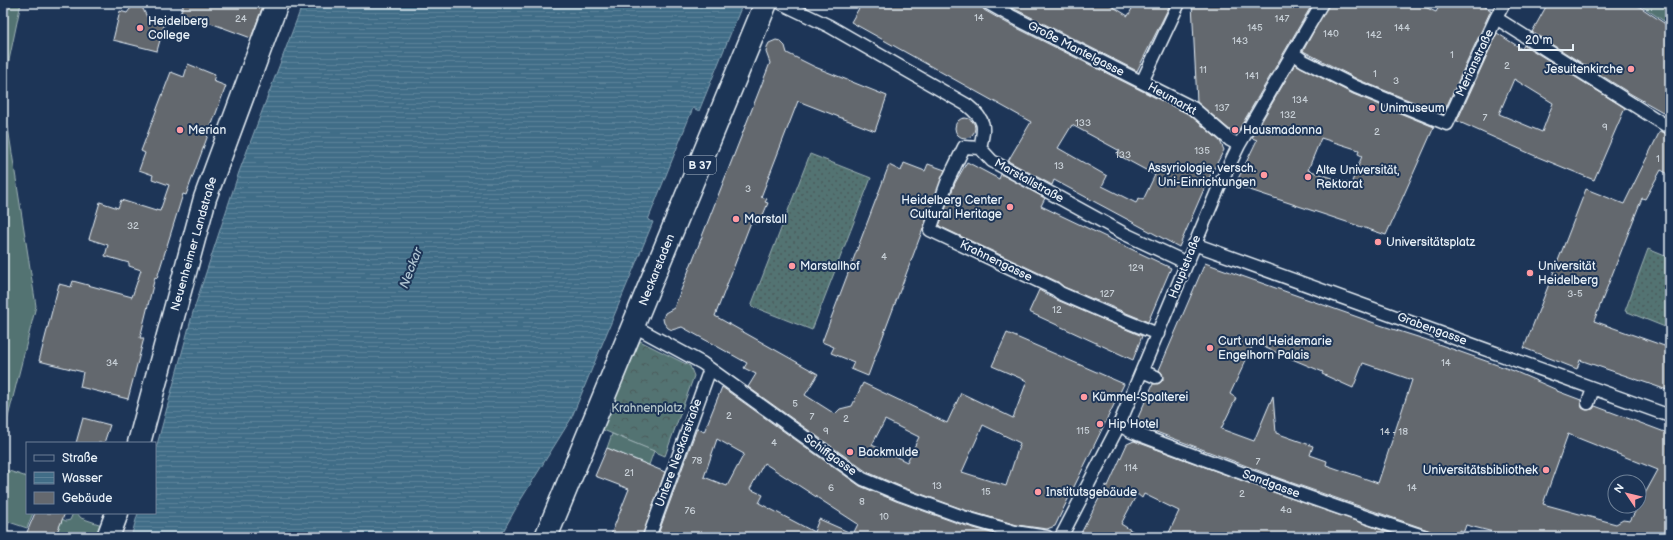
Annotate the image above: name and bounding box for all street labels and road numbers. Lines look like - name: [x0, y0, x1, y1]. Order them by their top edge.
- street label: Große Mantelgasse: [1025, 18, 1127, 80]
- street label: Merianstraße: [1453, 27, 1497, 99]
- street label: Heumarkt: [1145, 79, 1199, 119]
- road number: B 37: [684, 156, 716, 174]
- street label: Marstallstraße: [992, 156, 1066, 206]
- street label: Neuenheimer Landstraße: [168, 175, 220, 313]
- street label: Neckarstaden: [636, 232, 678, 308]
- street label: Hauptstraße: [1166, 233, 1204, 301]
- street label: Krahnengasse: [957, 237, 1035, 285]
- street label: Grabengasse: [1395, 309, 1469, 349]
- street label: Untere Neckarstraße: [652, 397, 706, 509]
- street label: Schiffgasse: [801, 431, 859, 479]
- street label: Sandgasse: [1240, 467, 1302, 501]

